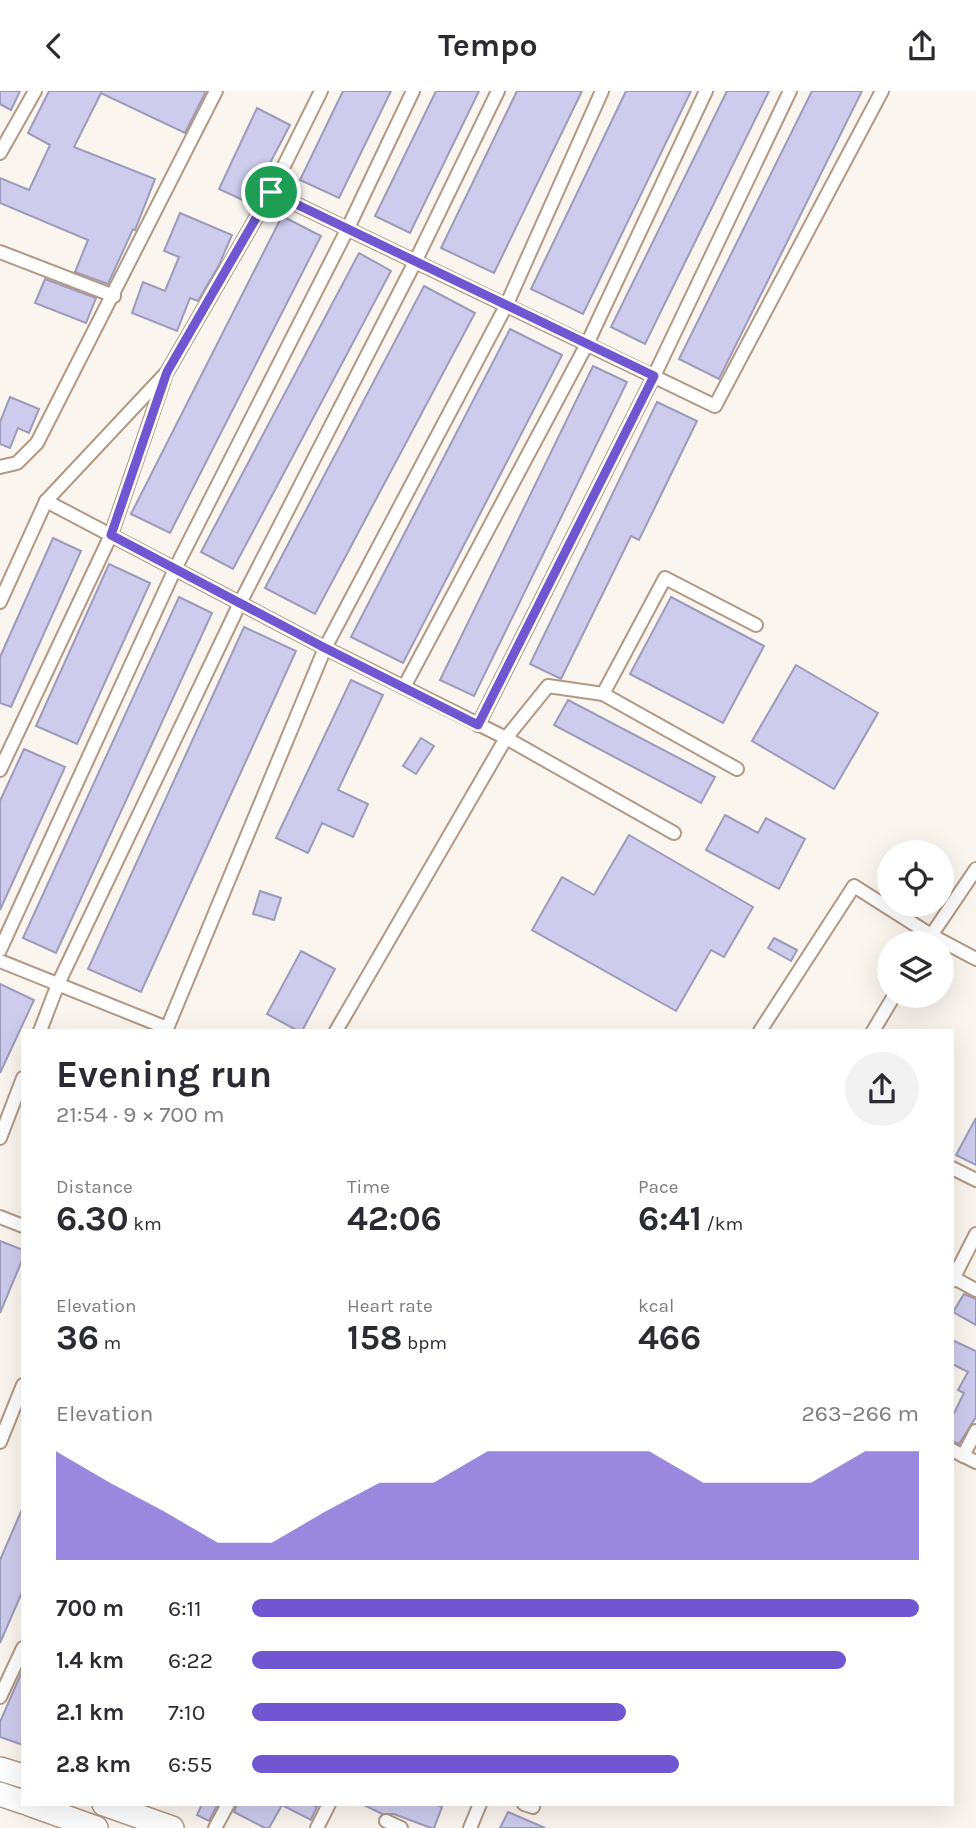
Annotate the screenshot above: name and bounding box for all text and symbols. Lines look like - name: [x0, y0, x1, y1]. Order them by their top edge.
- icon: back: [35, 27, 73, 65]
- text: Tempo: [438, 27, 538, 64]
- icon: share: [903, 27, 941, 65]
- pin: [241, 162, 301, 222]
- icon: arrive: [252, 173, 290, 211]
- map controls: [877, 840, 954, 1008]
- button: locate: [877, 840, 954, 917]
- button: layers: [877, 931, 954, 1008]
- text: Evening run: [56, 1052, 272, 1097]
- button: share: [845, 1052, 919, 1126]
- text: 21:54 · 9 × 700 m: [56, 1101, 225, 1128]
- text: Distance: [56, 1176, 133, 1198]
- text: Time: [347, 1176, 390, 1198]
- text: Pace: [638, 1176, 679, 1198]
- text: 6.30: [56, 1198, 129, 1239]
- text: 42:06: [347, 1198, 442, 1239]
- text: 6:41: [638, 1198, 702, 1239]
- text: km: [129, 1213, 162, 1235]
- text: /km: [702, 1213, 743, 1235]
- text: Elevation: [56, 1295, 136, 1317]
- text: Heart rate: [347, 1295, 433, 1317]
- text: kcal: [638, 1295, 674, 1317]
- text: 36: [56, 1317, 99, 1358]
- text: 158: [347, 1317, 402, 1358]
- text: 466: [638, 1317, 701, 1358]
- text: m: [99, 1332, 121, 1354]
- text: bpm: [402, 1332, 447, 1354]
- text: Elevation: [56, 1400, 153, 1427]
- text: 263–266 m: [801, 1400, 919, 1427]
- text: 700 m: [56, 1595, 124, 1622]
- text: 6:11: [168, 1595, 202, 1622]
- text: 1.4 km: [56, 1647, 124, 1674]
- text: 6:22: [168, 1647, 213, 1674]
- text: 2.1 km: [56, 1699, 124, 1726]
- text: 7:10: [168, 1699, 205, 1726]
- text: 2.8 km: [56, 1751, 131, 1778]
- text: 6:55: [168, 1751, 212, 1778]

